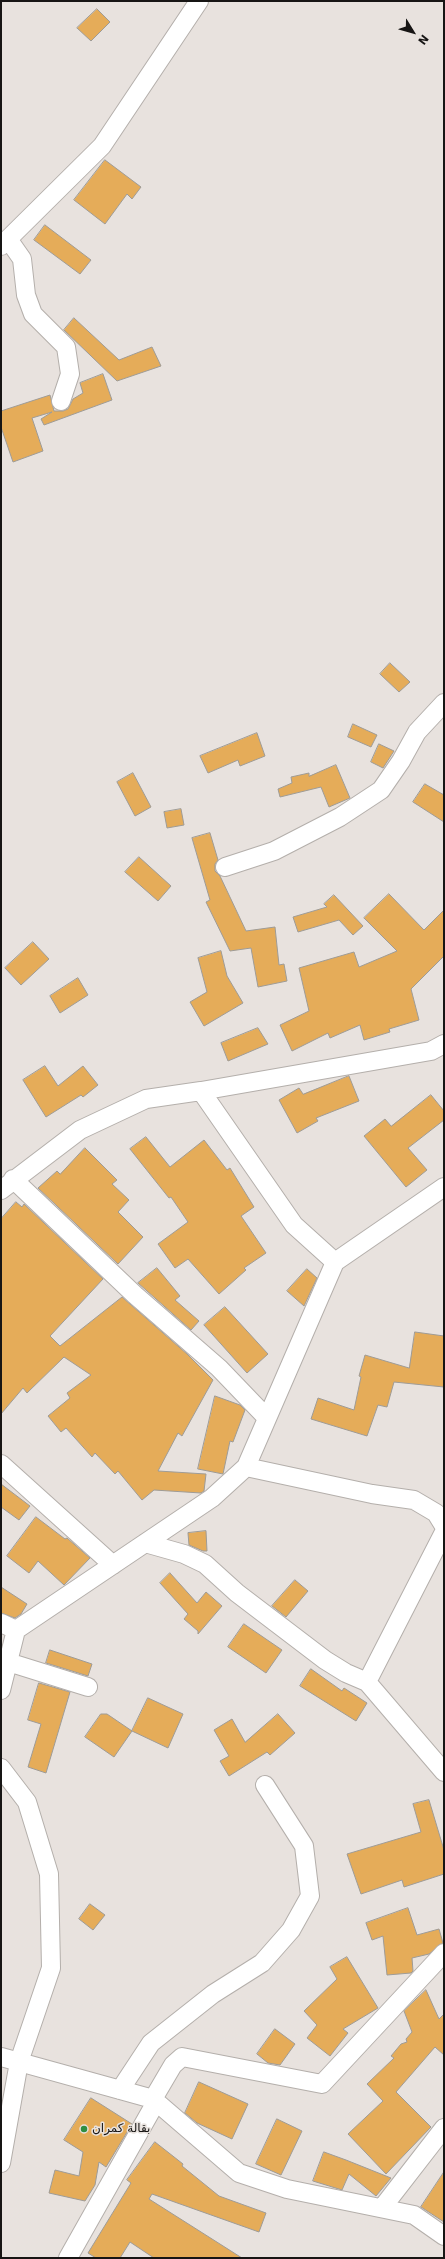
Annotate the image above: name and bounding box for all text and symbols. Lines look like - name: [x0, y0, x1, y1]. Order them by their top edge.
- north arrow: [393, 12, 433, 52]
- text: N: [415, 32, 431, 47]
- place label: بقالة كمران: [92, 2122, 150, 2136]
- marker: بقالة كمران: [79, 2124, 89, 2134]

